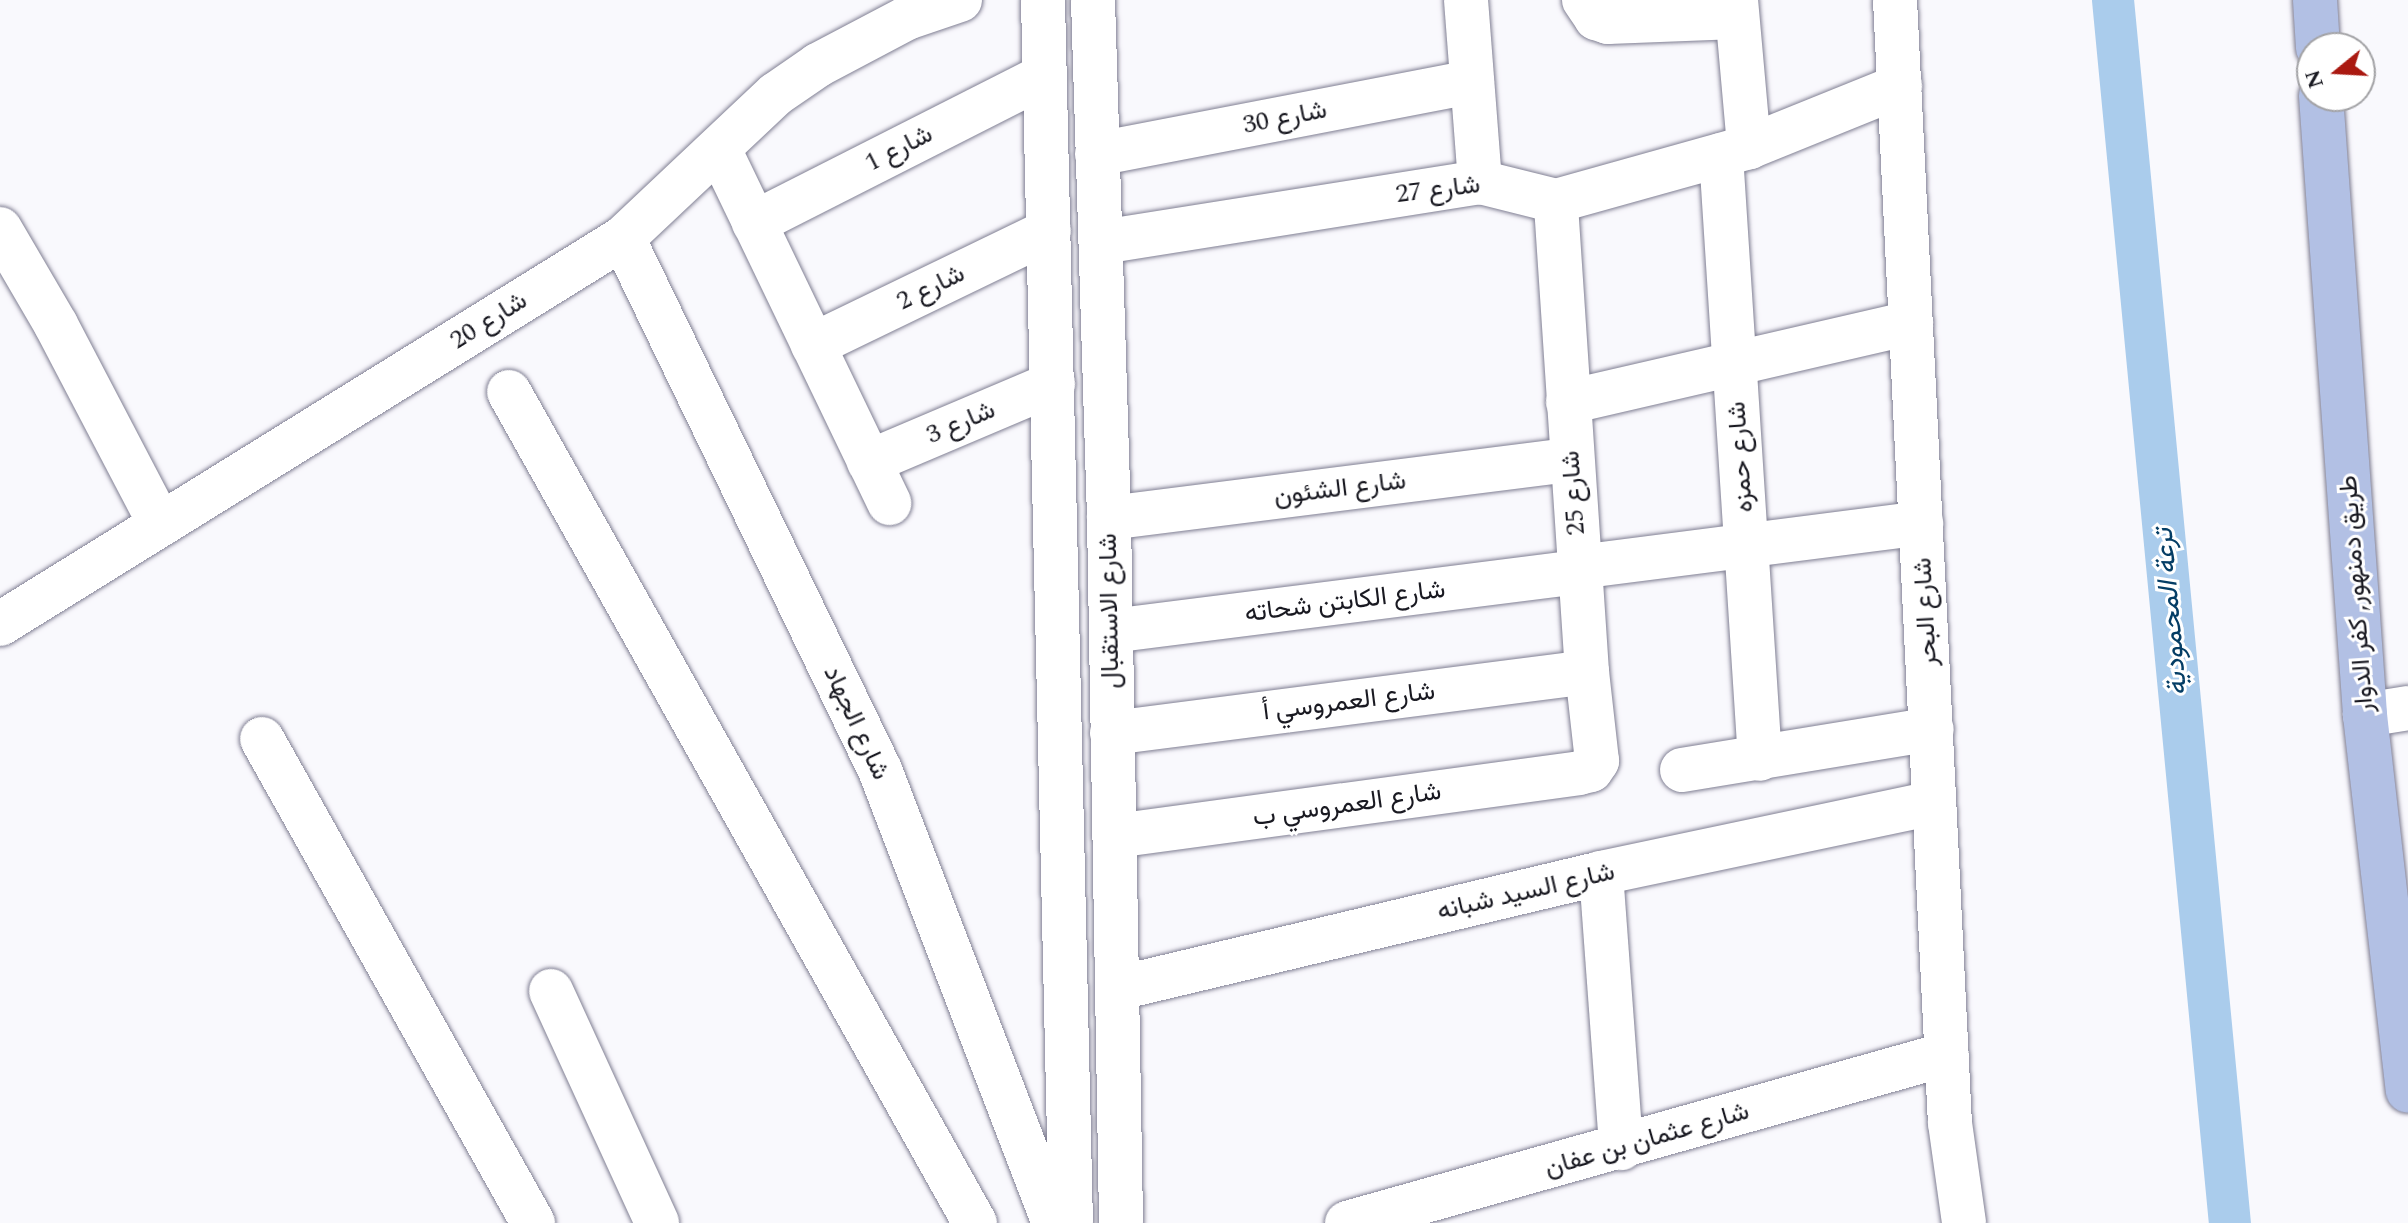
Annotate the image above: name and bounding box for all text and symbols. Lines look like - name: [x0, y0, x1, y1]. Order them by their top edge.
- north arrow: [2296, 32, 2376, 112]
- text: N: [2296, 65, 2333, 93]
- street label: شارع 30: [1240, 95, 1330, 141]
- street label: شارع 1: [860, 119, 938, 179]
- street label: شارع 27: [1394, 169, 1482, 211]
- street label: شارع 2: [892, 258, 970, 318]
- street label: شارع 20: [445, 285, 533, 357]
- street label: شارع 3: [922, 395, 1000, 451]
- street label: شارع حمزه: [1722, 400, 1760, 514]
- street label: شارع 25: [1555, 450, 1593, 536]
- street label: شارع الشئون: [1272, 465, 1408, 513]
- street label: طريق دمنهور, كفر الدوار: [2333, 474, 2381, 714]
- water label: ترعة المحمودية: [2147, 527, 2195, 697]
- street label: شارع الاستقبال: [1093, 533, 1127, 689]
- street label: شارع البحر: [1908, 557, 1944, 667]
- street label: شارع الكابتن شحاته: [1243, 574, 1447, 630]
- street label: شارع الجهاد: [816, 661, 896, 785]
- street label: شارع العمروسي أ: [1261, 676, 1437, 728]
- street label: شارع العمروسي ب: [1251, 776, 1443, 834]
- street label: شارع السيد شبانه: [1434, 856, 1618, 928]
- street label: شارع عثمان بن عفان: [1541, 1096, 1753, 1184]

